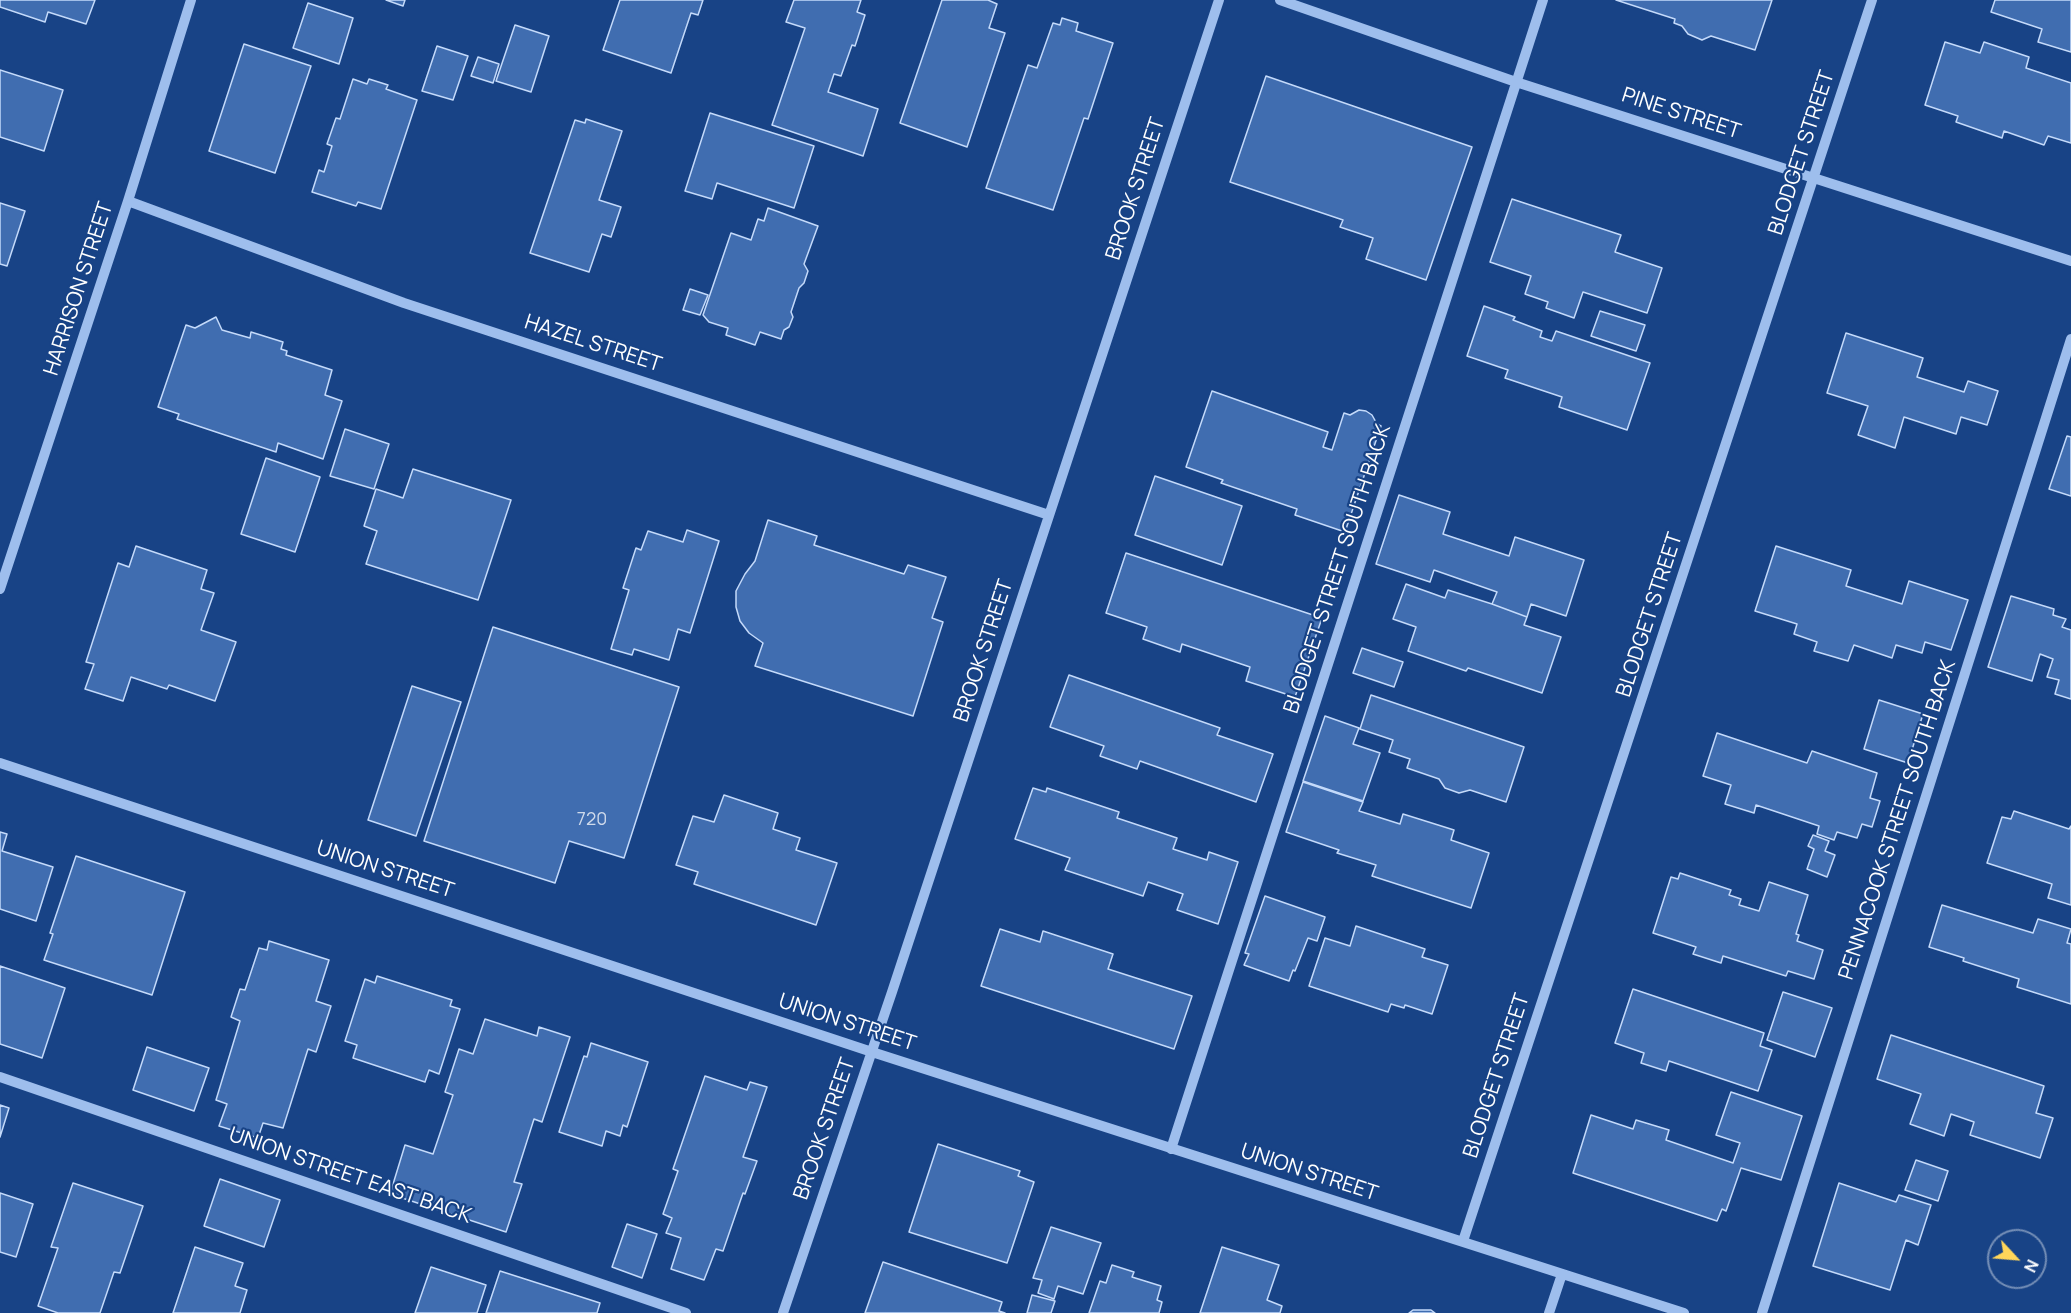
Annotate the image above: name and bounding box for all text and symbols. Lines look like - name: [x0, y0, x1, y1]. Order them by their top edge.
- street label: BLODGET STREET: [1764, 68, 1840, 238]
- street label: PINE STREET: [1618, 83, 1744, 145]
- street label: BROOK STREET: [1101, 115, 1171, 263]
- street label: HARRISON STREET: [39, 199, 119, 379]
- street label: HAZEL STREET: [521, 310, 665, 378]
- street label: BLODGET STREET SOUTH BACK: [1279, 421, 1397, 717]
- street label: BLODGET STREET: [1612, 530, 1688, 700]
- street label: BROOK STREET: [949, 577, 1019, 725]
- street label: PENNACOOK STREET SOUTH BACK: [1834, 657, 1962, 983]
- house number: 720: [577, 809, 607, 831]
- street label: UNION STREET: [313, 836, 457, 904]
- street label: UNION STREET: [775, 989, 919, 1057]
- street label: BLODGET STREET: [1459, 991, 1535, 1161]
- street label: BROOK STREET: [789, 1055, 861, 1203]
- street label: UNION STREET EAST BACK: [225, 1123, 475, 1229]
- street label: UNION STREET: [1237, 1139, 1381, 1207]
- north arrow: [1987, 1229, 2047, 1289]
- text: N: [2019, 1256, 2044, 1276]

